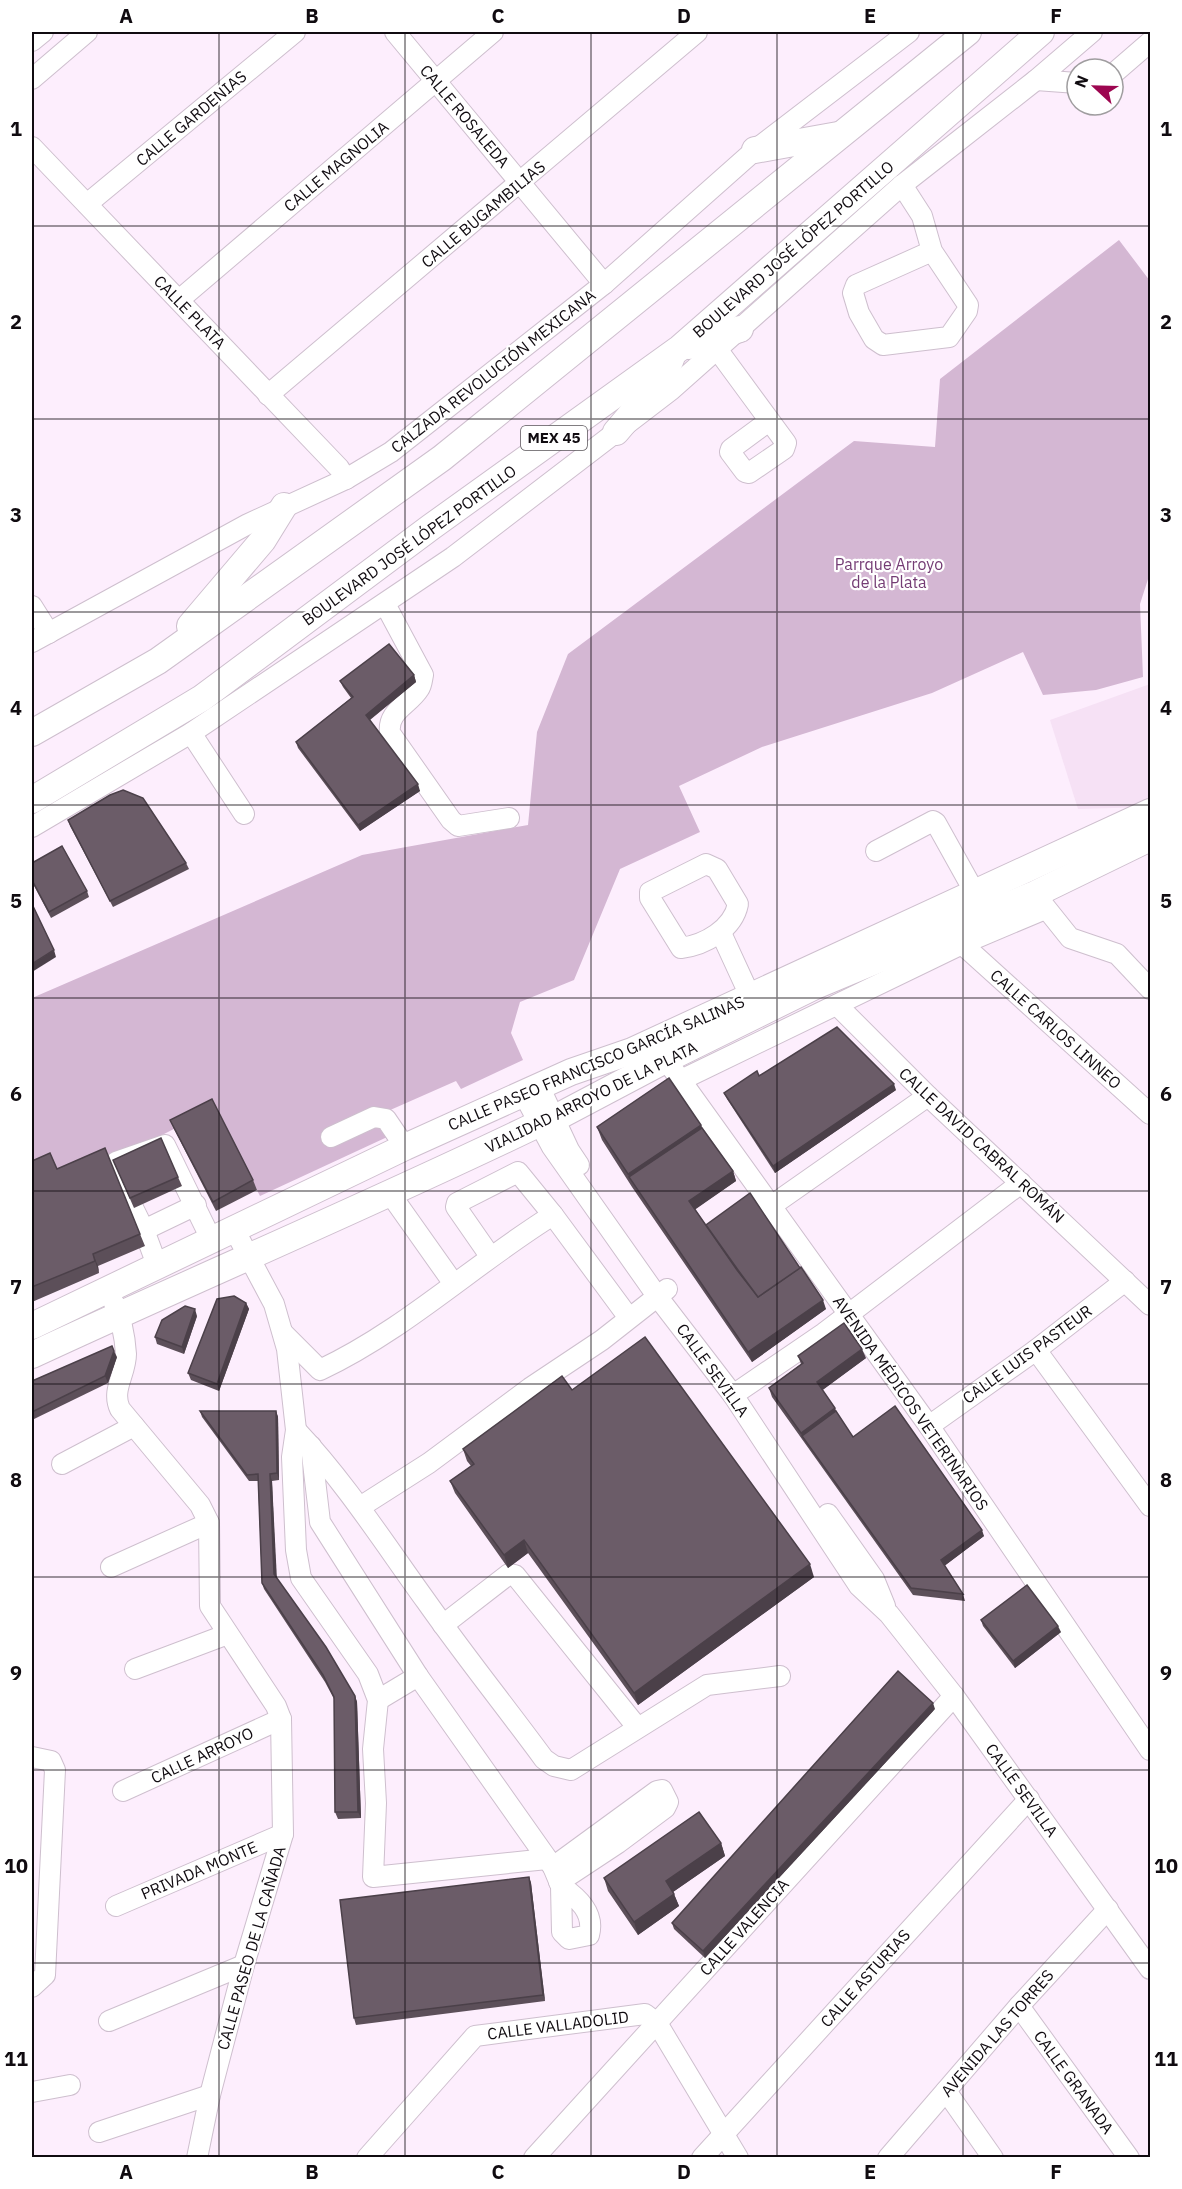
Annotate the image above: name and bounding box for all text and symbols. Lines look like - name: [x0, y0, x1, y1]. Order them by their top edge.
- text: A: [119, 2, 133, 29]
- text: B: [305, 2, 319, 29]
- text: C: [491, 2, 505, 29]
- text: D: [677, 2, 691, 29]
- text: E: [864, 2, 876, 29]
- text: F: [1050, 2, 1062, 29]
- north arrow: [1065, 57, 1125, 117]
- street label: CALLE ROSALEDA: [416, 60, 514, 172]
- street label: CALLE GARDENIAS: [132, 66, 250, 170]
- text: N: [1070, 72, 1093, 91]
- text: 1: [10, 115, 22, 142]
- text: 1: [1160, 115, 1172, 142]
- street label: CALLE MAGNOLIA: [279, 116, 393, 216]
- street label: BOULEVARD JOSÉ LÓPEZ PORTILLO: [688, 155, 898, 342]
- street label: CALLE BUGAMBILIAS: [417, 156, 549, 272]
- street label: CALLE PLATA: [150, 271, 230, 353]
- street label: CALZADA REVOLUCIÓN MEXICANA: [386, 284, 599, 457]
- text: 2: [10, 308, 22, 335]
- text: 2: [1160, 308, 1172, 335]
- road number: MEX 45: [521, 426, 587, 450]
- street label: BOULEVARD JOSÉ LÓPEZ PORTILLO: [297, 460, 520, 629]
- text: 3: [10, 501, 22, 528]
- text: 3: [1160, 501, 1172, 528]
- park label: Parrque Arroyo de la Plata: [835, 554, 943, 592]
- text: 4: [10, 694, 22, 721]
- text: 4: [1160, 694, 1172, 721]
- text: 5: [10, 887, 22, 914]
- text: 5: [1160, 887, 1172, 914]
- street label: CALLE CARLOS LINNEO: [986, 965, 1126, 1093]
- street label: CALLE PASEO FRANCISCO GARCÍA SALINAS: [444, 990, 747, 1135]
- street label: VIALIDAD ARROYO DE LA PLATA: [482, 1037, 700, 1157]
- street label: CALLE DAVID CABRAL ROMÁN: [895, 1062, 1070, 1227]
- text: 6: [10, 1080, 22, 1107]
- text: 6: [1160, 1080, 1172, 1107]
- text: 7: [10, 1273, 22, 1300]
- text: 7: [1160, 1273, 1172, 1300]
- street label: AVENIDA MÉDICOS VETERINARIOS: [829, 1291, 994, 1514]
- street label: CALLE LUIS PASTEUR: [958, 1300, 1096, 1408]
- street label: CALLE SEVILLA: [672, 1319, 754, 1421]
- text: 8: [10, 1466, 22, 1493]
- text: 8: [1160, 1466, 1172, 1493]
- text: 9: [10, 1659, 22, 1686]
- text: 9: [1160, 1659, 1172, 1686]
- street label: CALLE ARROYO: [147, 1722, 257, 1788]
- street label: CALLE SEVILLA: [981, 1739, 1063, 1841]
- street label: PRIVADA MONTE: [138, 1836, 260, 1904]
- street label: CALLE PASEO DE LA CAÑADA: [212, 1844, 290, 2052]
- text: 10: [4, 1852, 28, 1879]
- text: 10: [1154, 1852, 1178, 1879]
- street label: CALLE VALENCIA: [695, 1874, 793, 1980]
- street label: CALLE ASTURIAS: [816, 1925, 914, 2031]
- street label: AVENIDA LAS TORRES: [936, 1965, 1058, 2101]
- street label: CALLE VALLADOLID: [486, 2006, 630, 2044]
- street label: CALLE GRANADA: [1030, 2026, 1118, 2138]
- text: 11: [4, 2045, 28, 2072]
- text: 11: [1154, 2045, 1178, 2072]
- text: A: [119, 2158, 133, 2185]
- text: B: [305, 2158, 319, 2185]
- text: C: [491, 2158, 505, 2185]
- text: D: [677, 2158, 691, 2185]
- text: E: [864, 2158, 876, 2185]
- text: F: [1050, 2158, 1062, 2185]

